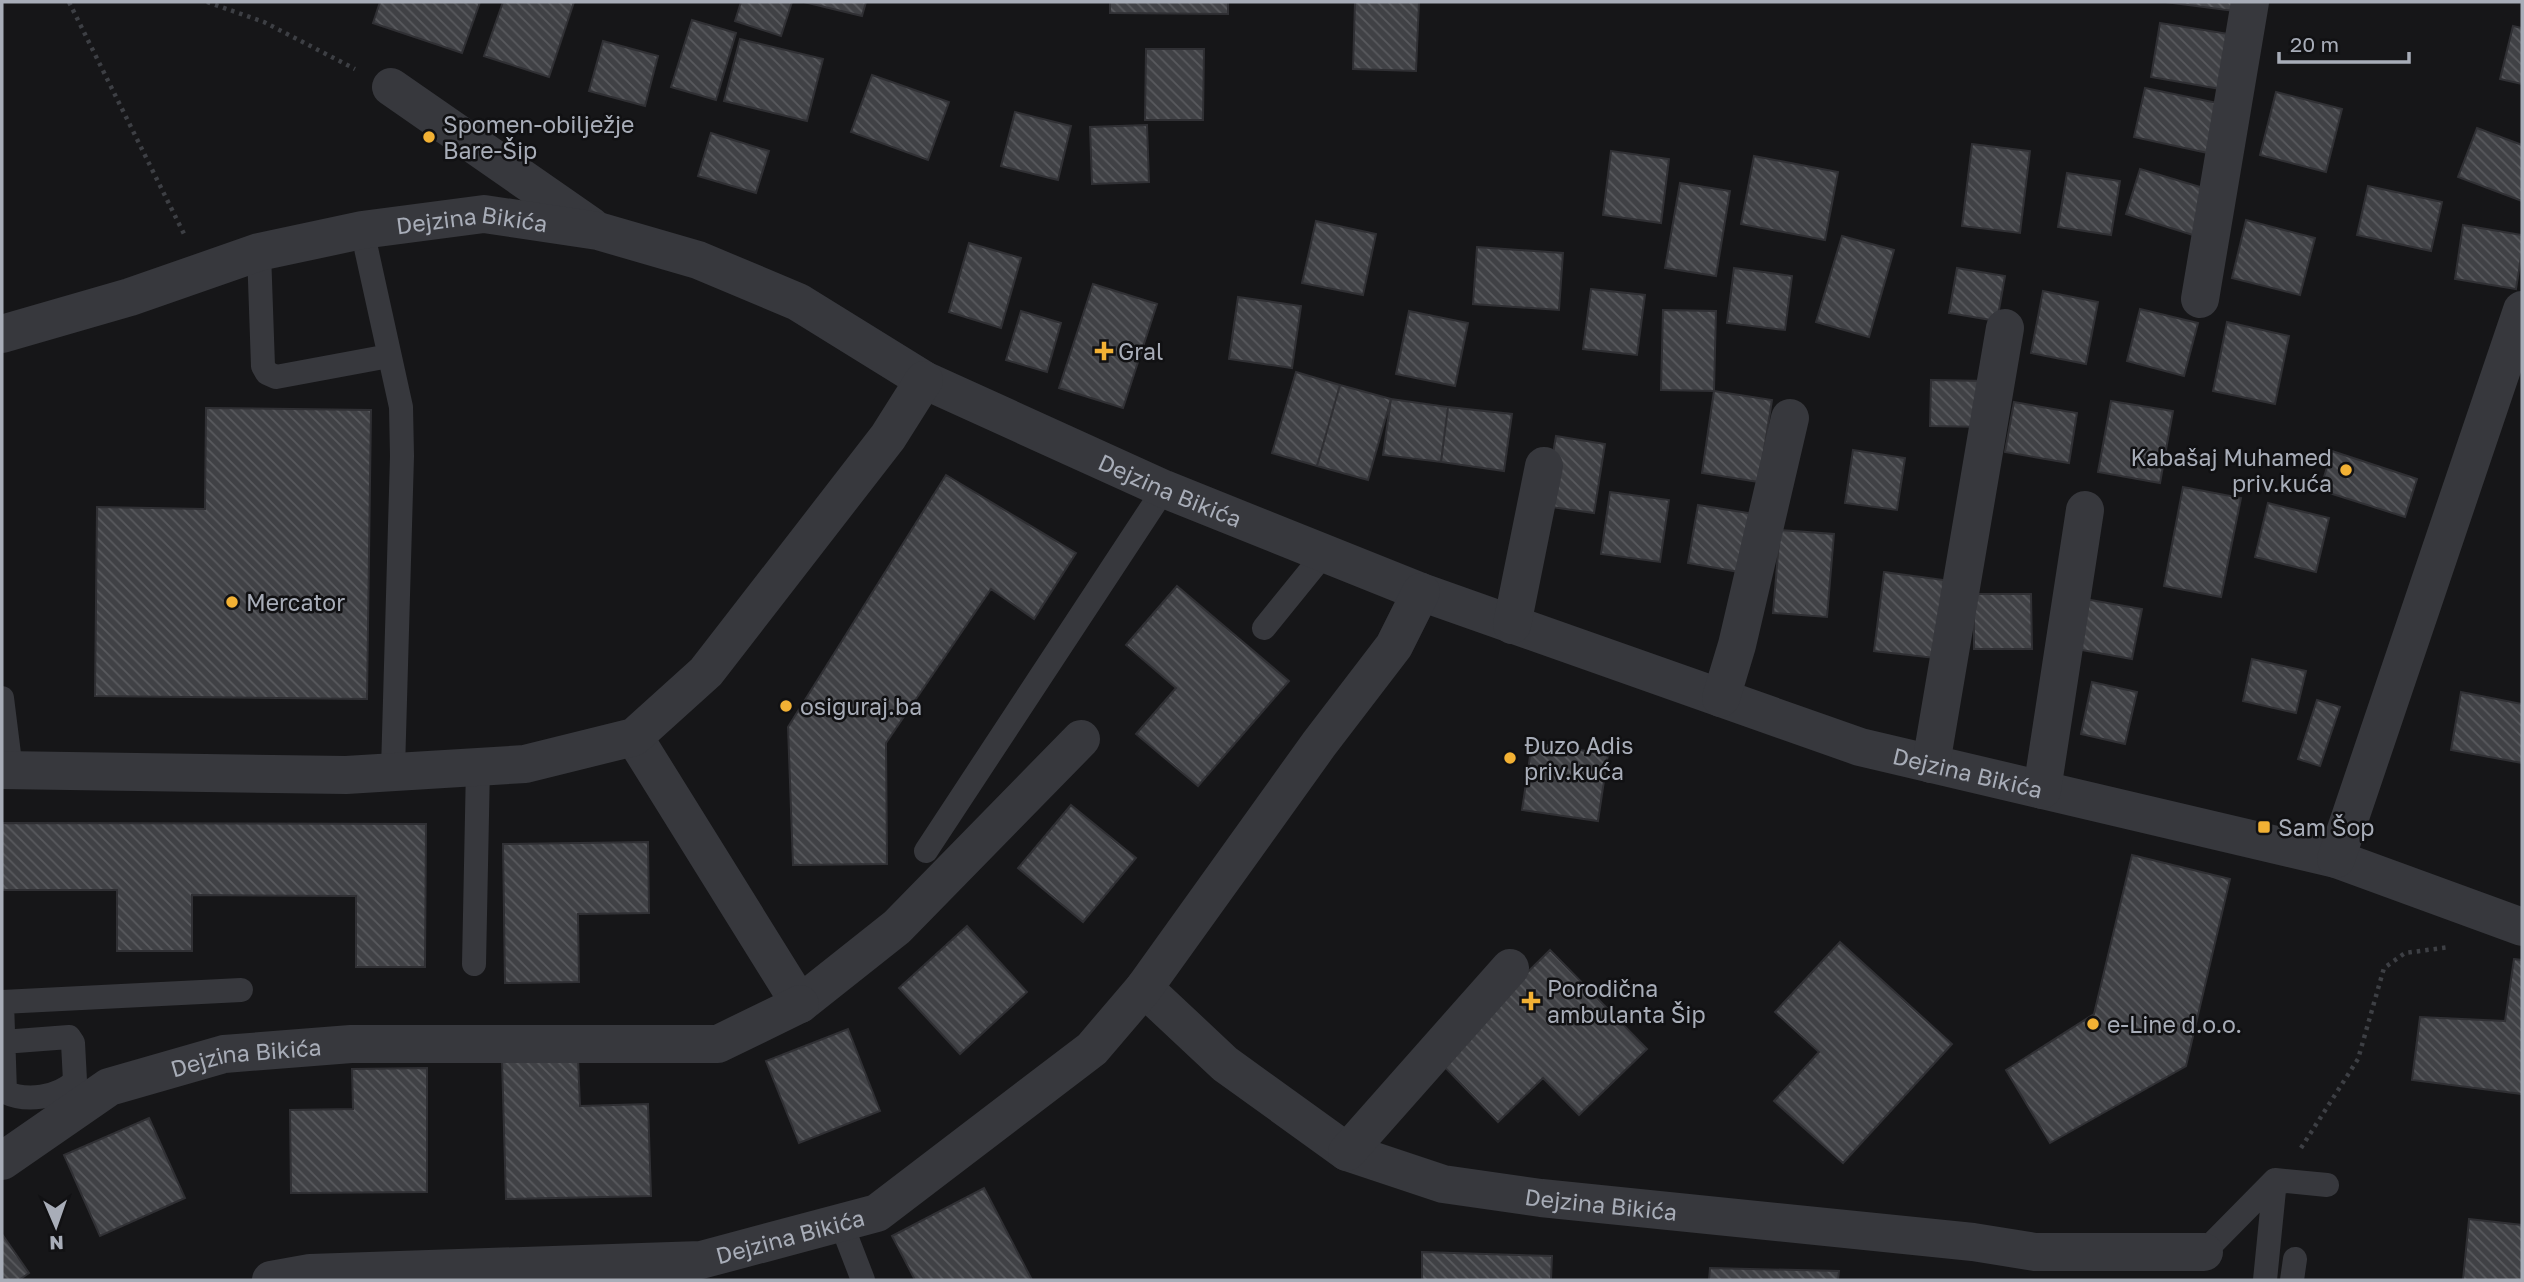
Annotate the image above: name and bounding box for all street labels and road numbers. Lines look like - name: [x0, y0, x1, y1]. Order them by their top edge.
- street label: Dejzina Bikića: [394, 200, 550, 239]
- street label: Dejzina Bikića: [1094, 447, 1246, 533]
- street label: Dejzina Bikića: [1890, 741, 2045, 803]
- street label: Dejzina Bikića: [167, 1032, 322, 1083]
- street label: Dejzina Bikića: [1523, 1182, 1678, 1226]
- street label: Dejzina Bikića: [713, 1203, 867, 1269]

